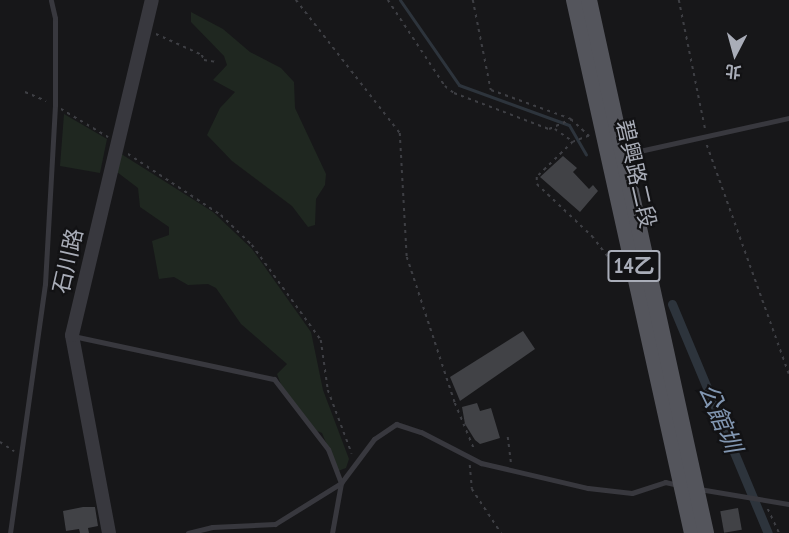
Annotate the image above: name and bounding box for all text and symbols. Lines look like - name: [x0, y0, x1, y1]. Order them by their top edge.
- north arrow: [705, 24, 765, 84]
- text: 北: [724, 61, 742, 83]
- street label: 碧興路二段: [611, 117, 661, 231]
- street label: 石川路: [48, 226, 88, 296]
- road number: 14乙: [607, 248, 661, 284]
- water label: 公館圳: [693, 379, 747, 457]

